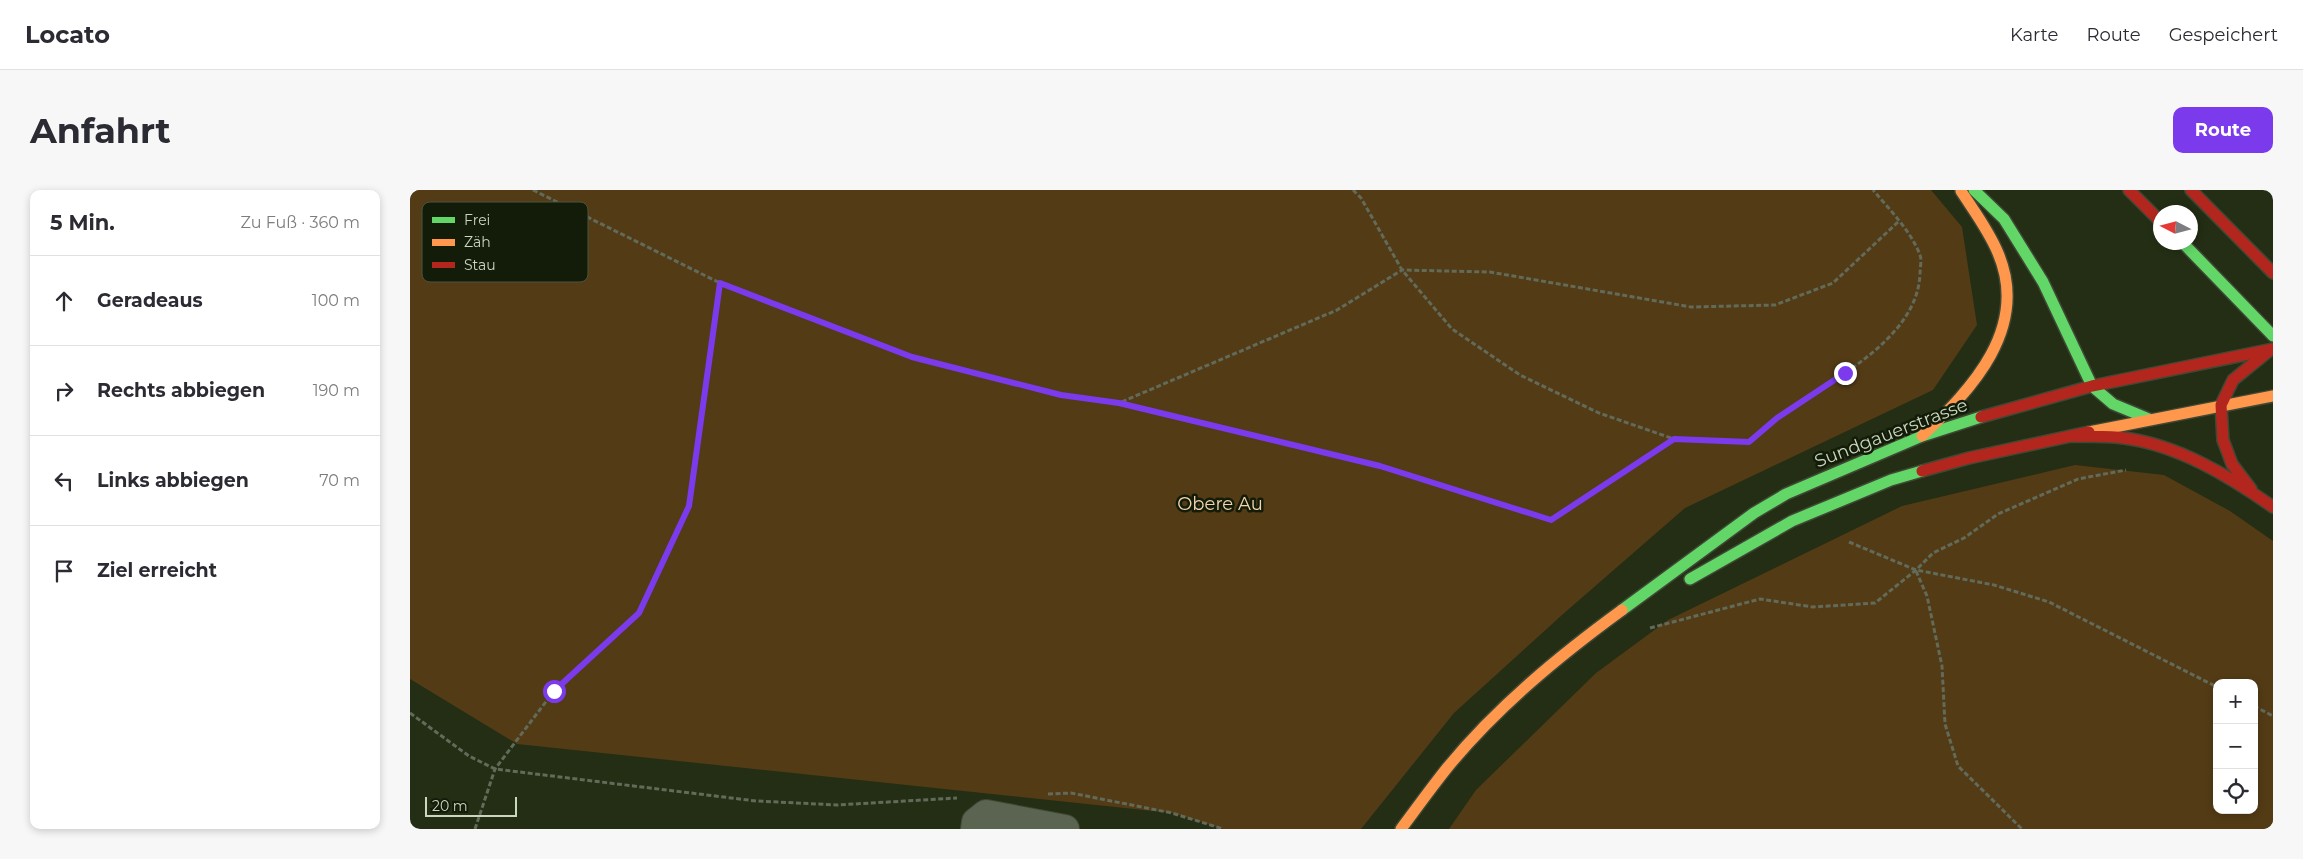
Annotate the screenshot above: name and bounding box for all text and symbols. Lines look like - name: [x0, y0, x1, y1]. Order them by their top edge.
- text: Locato: [25, 20, 110, 49]
- text: Karte: [2010, 24, 2058, 46]
- text: Route: [2086, 24, 2141, 46]
- text: Gespeichert: [2169, 24, 2278, 46]
- button: Route: [2173, 107, 2273, 153]
- text: Anfahrt: [30, 109, 171, 152]
- legend: [422, 202, 588, 282]
- north arrow: [2153, 205, 2198, 250]
- text: 5 Min.: [50, 210, 115, 235]
- text: Frei: [464, 211, 490, 229]
- text: Zu Fuß · 360 m: [241, 213, 360, 232]
- text: Zäh: [464, 233, 491, 251]
- text: Stau: [464, 256, 496, 274]
- icon: ahead: [50, 287, 78, 315]
- text: Geradeaus: [97, 289, 203, 312]
- text: 100 m: [312, 291, 360, 310]
- route end: [1834, 362, 1857, 385]
- icon: right: [50, 377, 78, 405]
- text: Rechts abbiegen: [97, 379, 265, 402]
- text: 190 m: [313, 381, 360, 400]
- street label: Sundgauerstrasse: [1811, 394, 1971, 472]
- icon: left: [50, 467, 78, 495]
- text: Links abbiegen: [97, 469, 249, 492]
- text: 70 m: [319, 471, 360, 490]
- park label: Obere Au: [1177, 493, 1263, 515]
- icon: arrive: [50, 557, 78, 585]
- text: Ziel erreicht: [97, 559, 217, 582]
- map controls: [2213, 679, 2258, 814]
- button: +: [2213, 679, 2258, 724]
- route start: [543, 680, 566, 703]
- button: −: [2213, 724, 2258, 769]
- button: locate: [2213, 769, 2258, 814]
- scale bar: [425, 794, 518, 817]
- text: 20 m: [432, 797, 468, 815]

